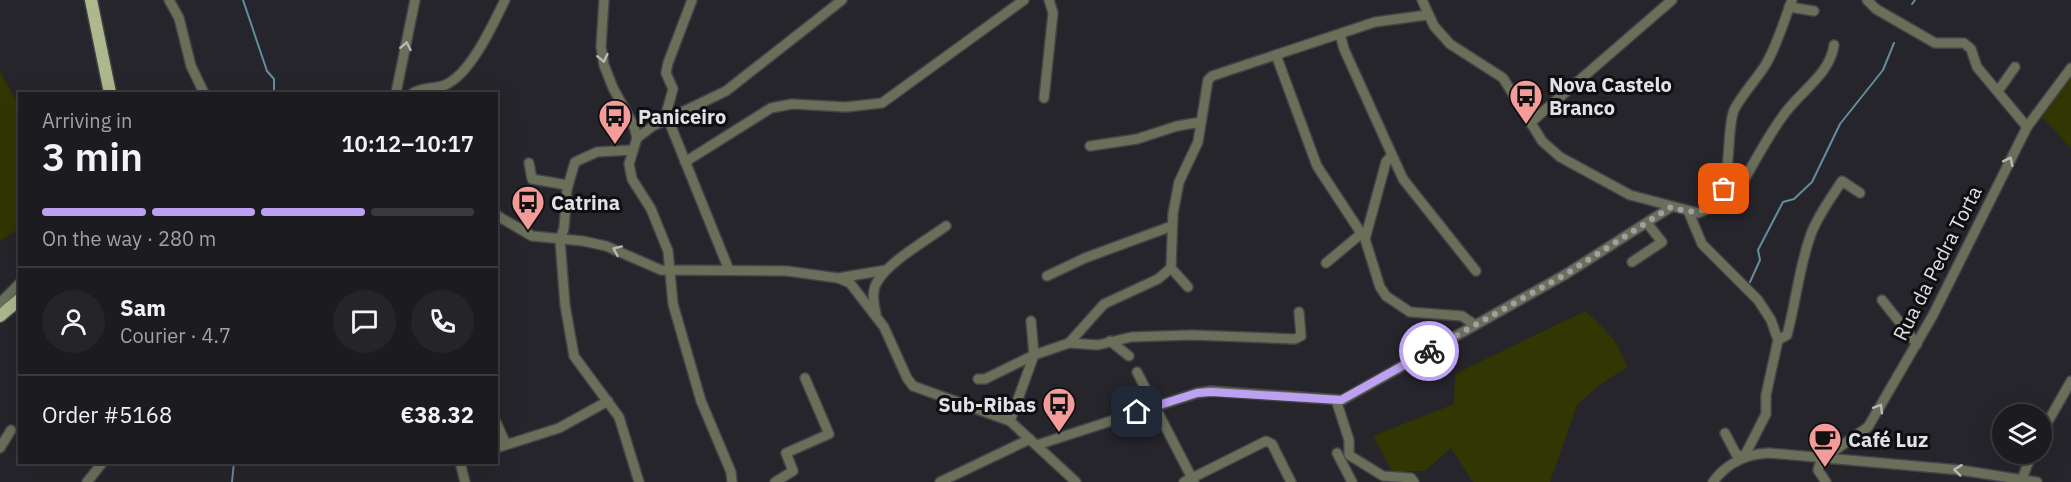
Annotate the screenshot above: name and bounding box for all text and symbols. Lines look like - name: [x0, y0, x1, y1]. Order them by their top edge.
- one-way arrow: [398, 42, 411, 52]
- one-way arrow: [596, 53, 609, 63]
- place label: Nova Castelo Branco: [1549, 71, 1672, 121]
- bus stop icon: Nova Castelo Branco: [1508, 78, 1544, 125]
- bus stop icon: Paniceiro: [597, 98, 633, 145]
- place label: Paniceiro: [638, 103, 726, 130]
- text: Arriving in: [42, 107, 132, 134]
- text: 10:12–10:17: [341, 129, 474, 158]
- text: 3 min: [42, 131, 143, 182]
- one-way arrow: [2002, 157, 2013, 168]
- pin: [1698, 163, 1749, 214]
- icon: bag: [1707, 172, 1740, 205]
- street label: Rua da Pedra Torta: [1886, 181, 1988, 345]
- bus stop icon: Catrina: [510, 184, 546, 231]
- place label: Catrina: [551, 189, 620, 216]
- text: On the way · 280 m: [42, 225, 216, 252]
- one-way arrow: [612, 246, 623, 258]
- button: person: [42, 290, 105, 353]
- button: chat: [333, 290, 396, 353]
- button: phone: [411, 290, 474, 353]
- text: Sam: [120, 293, 166, 322]
- courier: [1399, 321, 1459, 381]
- text: Courier · 4.7: [120, 322, 231, 349]
- icon: bike: [1413, 335, 1446, 368]
- bus stop icon: Sub-Ribas: [1041, 386, 1077, 433]
- pin: [1111, 386, 1162, 437]
- place label: Sub-Ribas: [938, 391, 1036, 418]
- icon: home: [1120, 395, 1153, 428]
- text: Order #5168: [42, 400, 172, 429]
- text: €38.32: [401, 400, 474, 429]
- one-way arrow: [1872, 404, 1883, 414]
- map controls: [1992, 404, 2052, 464]
- button: layers: [1992, 404, 2052, 464]
- cafe icon: Café Luz: [1807, 421, 1843, 468]
- place label: Café Luz: [1848, 426, 1928, 453]
- one-way arrow: [1953, 464, 1963, 477]

